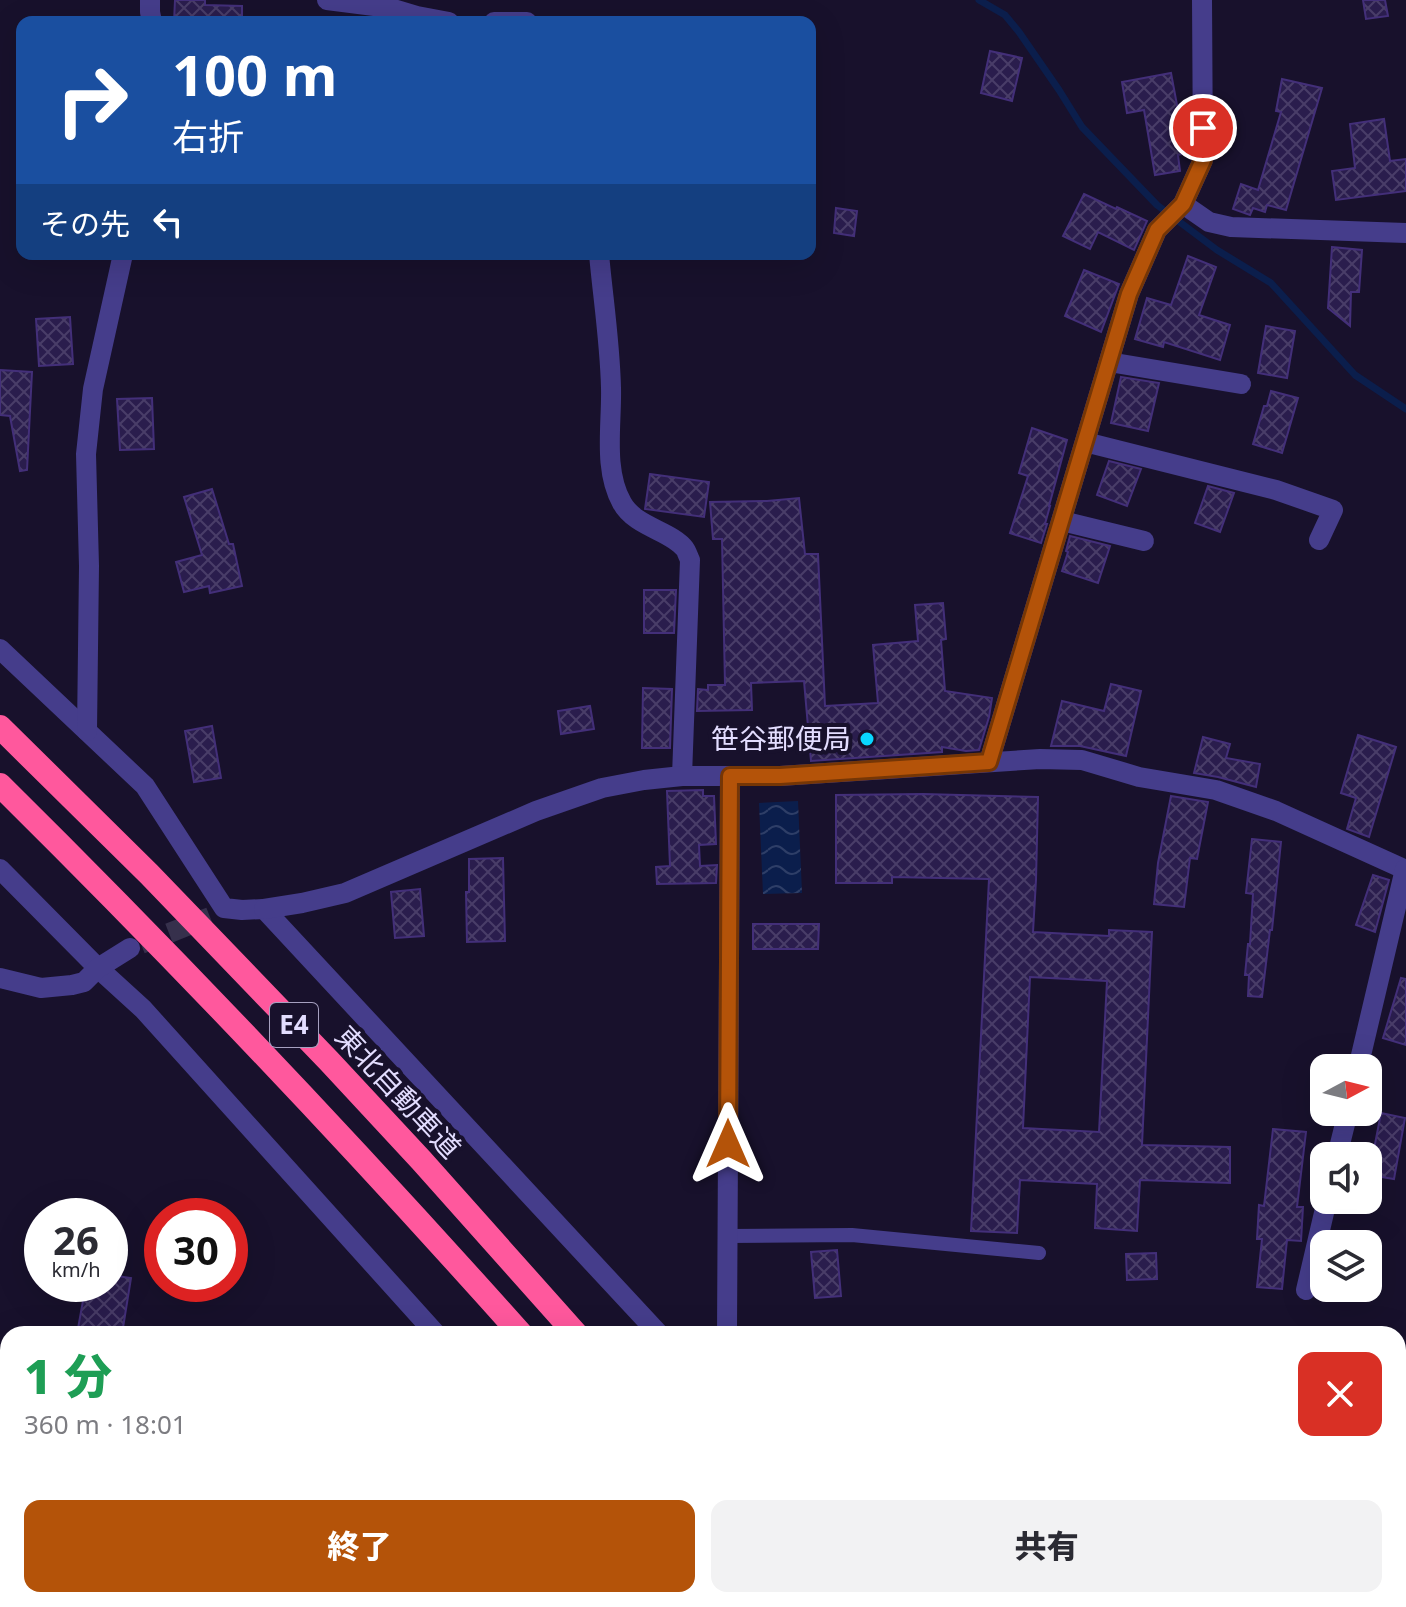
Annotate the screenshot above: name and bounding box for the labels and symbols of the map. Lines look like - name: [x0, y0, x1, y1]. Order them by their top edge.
- pin: [1169, 94, 1237, 162]
- place label: 笹谷郵便局: [711, 719, 851, 757]
- marker: 笹谷郵便局: [858, 730, 876, 748]
- road number: E4: [270, 1003, 318, 1047]
- street label: 東北自動車道: [328, 1017, 470, 1166]
- north arrow: [1310, 1054, 1382, 1126]
- position arrow: [686, 1102, 770, 1186]
- speed limit sign: 30: [144, 1198, 248, 1302]

